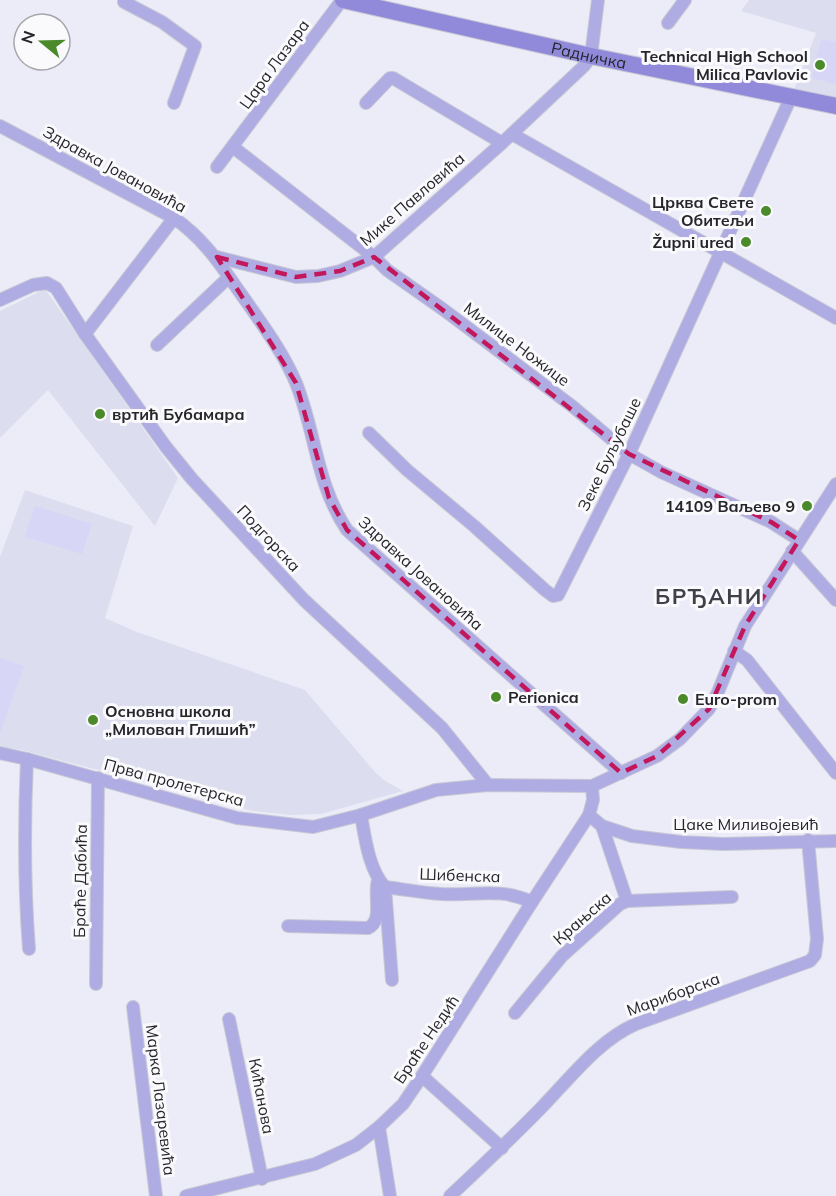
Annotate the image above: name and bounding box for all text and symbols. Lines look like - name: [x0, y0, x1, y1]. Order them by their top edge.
- north arrow: [12, 12, 72, 72]
- street label: Цара Лазара: [235, 15, 313, 113]
- text: N: [16, 28, 39, 46]
- street label: Радничка: [549, 37, 628, 73]
- place label: Technical High School Milica Pavlovic: [641, 46, 808, 84]
- marker: Technical High School Milica Pavlovic: [813, 58, 827, 72]
- street label: Здравка Јовановића: [40, 121, 190, 217]
- street label: Мике Павловића: [356, 148, 468, 250]
- place label: Црква Свете Обитељи: [652, 192, 754, 230]
- marker: Црква Свете Обитељи: [759, 204, 773, 218]
- place label: Župni ured: [652, 232, 734, 252]
- marker: Župni ured: [739, 235, 753, 249]
- street label: Милице Ножице: [460, 298, 574, 390]
- street label: Зеке Буљубаше: [573, 394, 645, 514]
- place label: вртић Бубамара: [112, 404, 245, 424]
- marker: вртић Бубамара: [93, 407, 107, 421]
- place label: 14109 Ваљево 9: [665, 496, 795, 516]
- marker: 14109 Ваљево 9: [800, 499, 814, 513]
- street label: Подгорска: [233, 501, 305, 575]
- street label: Здравка Јовановића: [354, 512, 488, 634]
- district label: БРЂАНИ: [655, 582, 763, 610]
- place label: Perionica: [508, 687, 579, 707]
- place label: Euro-prom: [695, 689, 777, 709]
- marker: Perionica: [489, 690, 503, 704]
- marker: Euro-prom: [676, 692, 690, 706]
- place label: Основна школа „Милован Глишић”: [105, 701, 256, 739]
- marker: Основна школа „Милован Глишић”: [86, 713, 100, 727]
- street label: Прва пролетерска: [102, 754, 246, 810]
- street label: Цаке Миливојевић: [673, 814, 819, 834]
- street label: Браће Дабића: [69, 824, 91, 938]
- street label: Шибенска: [419, 864, 501, 886]
- street label: Крањска: [549, 887, 615, 949]
- street label: Мариборска: [624, 968, 722, 1020]
- street label: Браће Недић: [389, 991, 463, 1087]
- street label: Марка Лазаревића: [142, 1023, 180, 1177]
- street label: Кићанова: [245, 1056, 279, 1136]

